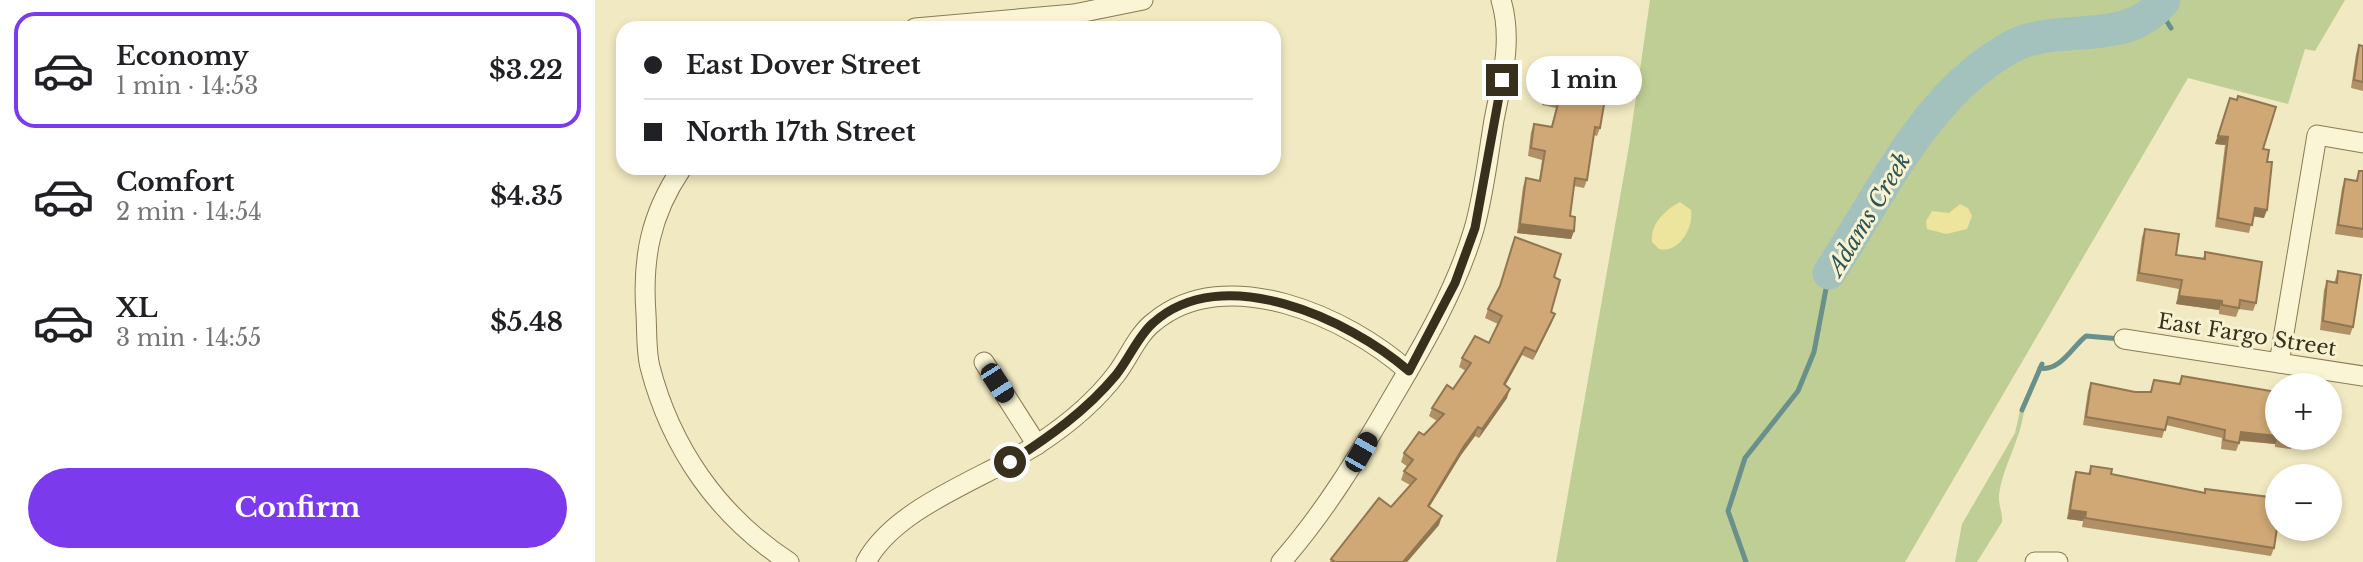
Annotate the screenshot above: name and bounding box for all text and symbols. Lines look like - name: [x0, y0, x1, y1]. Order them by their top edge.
- icon: car: [32, 39, 95, 102]
- text: Economy: [116, 40, 249, 72]
- text: East Dover Street: [686, 49, 921, 81]
- text: $3.22: [489, 54, 563, 86]
- callout: 1 min: [1527, 56, 1642, 104]
- route end: [1486, 64, 1518, 96]
- text: 1 min: [1551, 66, 1617, 94]
- text: 1 min · 14:53: [116, 72, 259, 100]
- text: North 17th Street: [686, 116, 916, 148]
- water label: Adams Creek: [1820, 148, 1917, 283]
- icon: car: [32, 165, 95, 228]
- text: Comfort: [116, 166, 234, 198]
- text: $4.35: [490, 180, 563, 212]
- text: 2 min · 14:54: [116, 198, 262, 226]
- icon: car: [32, 291, 95, 354]
- text: XL: [116, 292, 158, 324]
- text: $5.48: [490, 306, 563, 338]
- street label: East Fargo Street: [2156, 308, 2338, 362]
- text: 3 min · 14:55: [116, 324, 261, 352]
- car: [977, 360, 1018, 406]
- map controls: [2265, 373, 2342, 541]
- button: +: [2265, 373, 2342, 450]
- car: [1342, 429, 1381, 475]
- route start: [994, 446, 1026, 478]
- button: −: [2265, 464, 2342, 541]
- button: Confirm: [28, 468, 567, 548]

